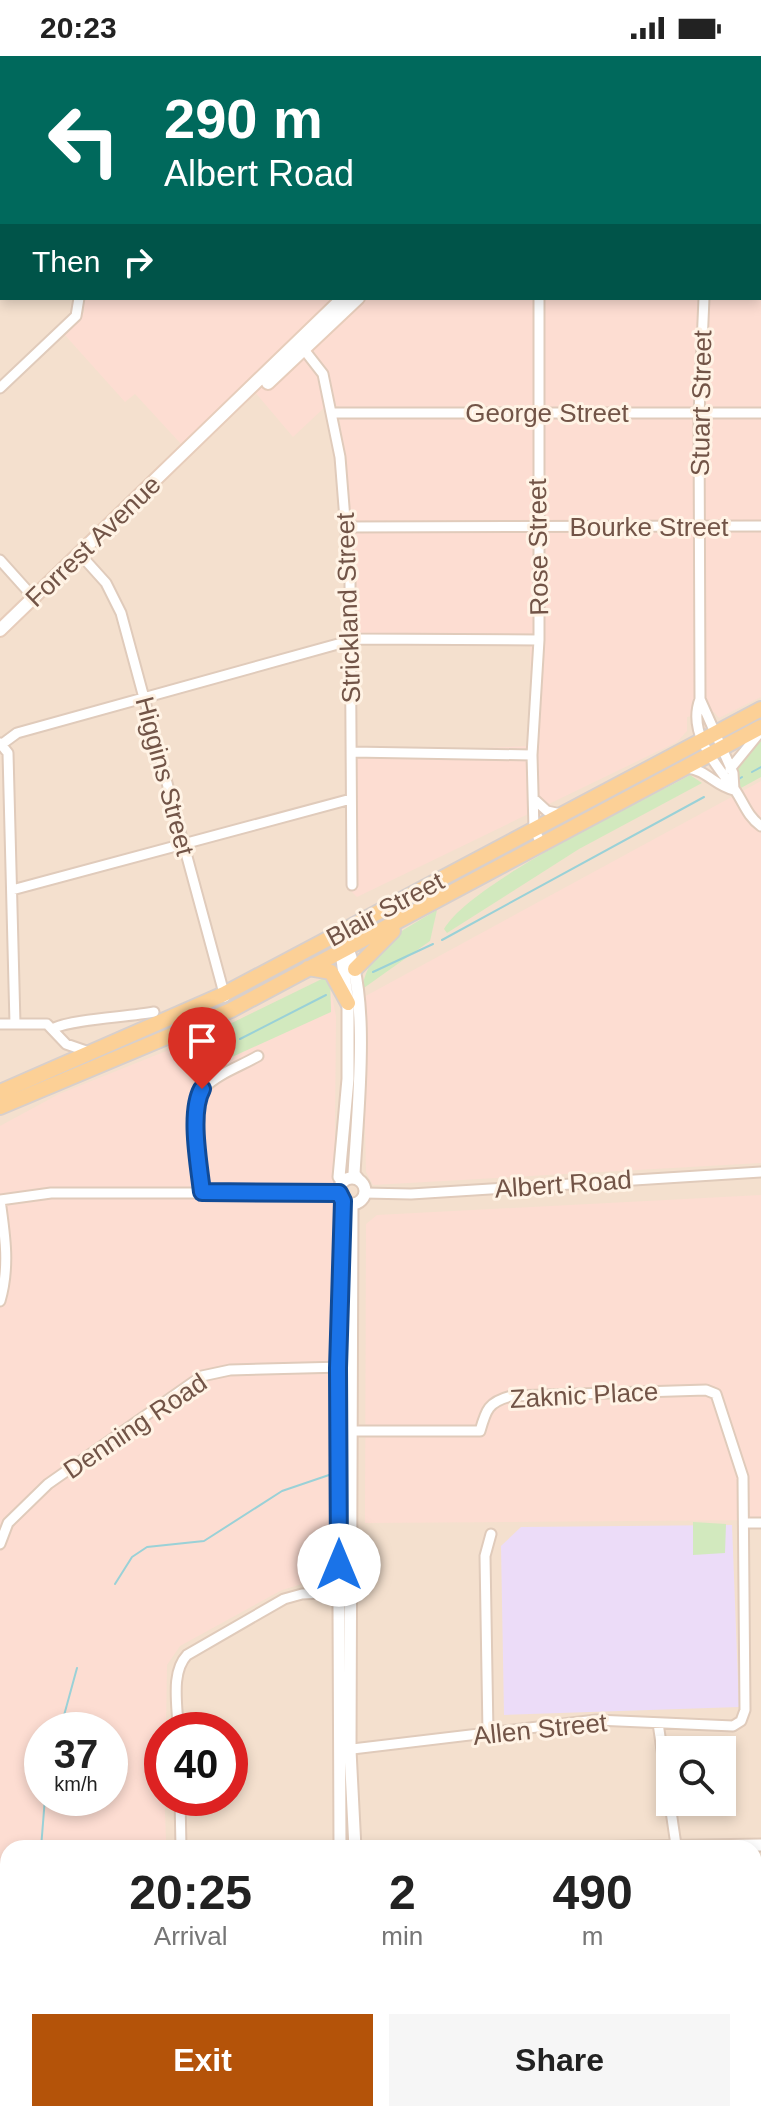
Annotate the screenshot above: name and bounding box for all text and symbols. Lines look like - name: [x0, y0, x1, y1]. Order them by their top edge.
- text: 20:23: [40, 11, 117, 44]
- text: 290 m: [164, 87, 323, 150]
- icon: left: [32, 88, 136, 192]
- text: Albert Road: [164, 153, 354, 194]
- icon: right: [116, 240, 160, 284]
- text: Then: [32, 245, 100, 278]
- street label: Stuart Street: [685, 329, 717, 476]
- street label: George Street: [465, 398, 629, 428]
- street label: Forrest Avenue: [19, 469, 167, 613]
- street label: Rose Street: [522, 477, 554, 616]
- street label: Strickland Street: [330, 511, 366, 704]
- street label: Bourke Street: [570, 512, 729, 542]
- street label: Higgins Street: [129, 693, 201, 859]
- street label: Blair Street: [321, 865, 450, 952]
- pin: [168, 1007, 236, 1089]
- icon: arrive: [180, 1019, 224, 1063]
- street label: Albert Road: [493, 1164, 633, 1204]
- street label: Denning Road: [58, 1367, 212, 1485]
- street label: Zaknic Place: [509, 1376, 659, 1414]
- position arrow: [297, 1523, 381, 1607]
- street label: Allen Street: [472, 1707, 609, 1751]
- speed limit sign: 40: [144, 1712, 248, 1816]
- text: 37: [54, 1732, 98, 1776]
- map controls: [656, 1736, 736, 1816]
- button: search: [656, 1736, 736, 1816]
- text: km/h: [54, 1773, 98, 1795]
- text: 20:25: [129, 1866, 252, 1919]
- text: 2: [389, 1866, 416, 1919]
- text: 490: [553, 1866, 633, 1919]
- text: Arrival: [154, 1921, 228, 1951]
- text: min: [381, 1921, 423, 1951]
- text: m: [582, 1921, 603, 1951]
- button: Exit: [32, 2014, 373, 2106]
- button: Share: [389, 2014, 730, 2106]

